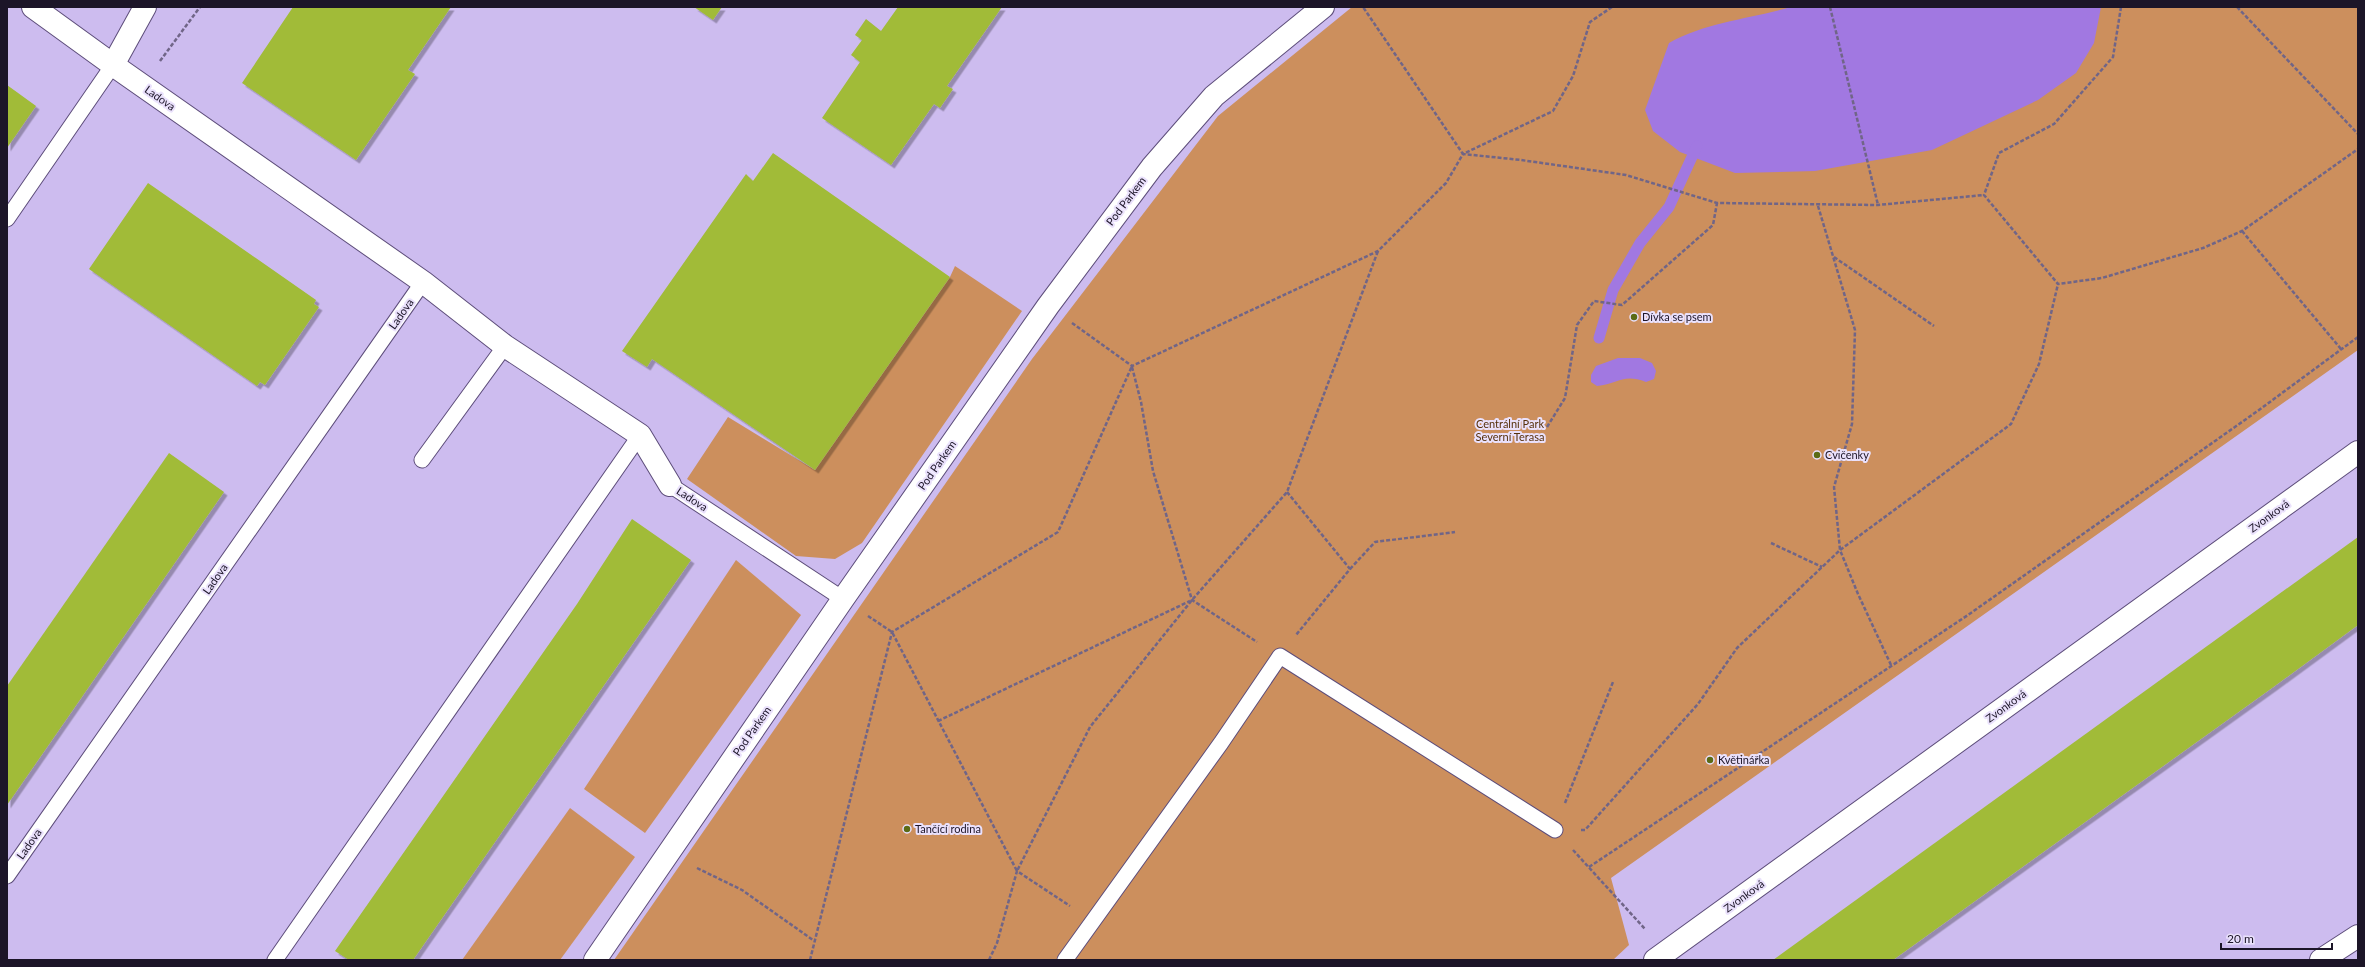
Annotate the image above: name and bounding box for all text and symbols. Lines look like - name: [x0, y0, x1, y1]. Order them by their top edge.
- street label: Ladova: [142, 82, 178, 113]
- street label: Pod Parkem: [1103, 174, 1148, 228]
- street label: Ladova: [385, 296, 416, 332]
- place label: Dívka se psem: [1642, 310, 1712, 323]
- marker: Dívka se psem: [1629, 312, 1639, 322]
- park label: Centrální Park Severní Terasa: [1476, 417, 1544, 443]
- street label: Pod Parkem: [915, 437, 958, 492]
- place label: Cvičenky: [1825, 448, 1869, 461]
- marker: Cvičenky: [1812, 450, 1822, 460]
- street label: Ladova: [674, 484, 710, 513]
- street label: Zvonková: [2246, 497, 2291, 535]
- street label: Ladova: [199, 561, 230, 597]
- street label: Zvonková: [1983, 687, 2028, 725]
- street label: Pod Parkem: [730, 703, 773, 758]
- place label: Květinářka: [1718, 753, 1769, 766]
- marker: Květinářka: [1705, 755, 1715, 765]
- place label: Tančící rodina: [915, 822, 981, 835]
- marker: Tančící rodina: [902, 824, 912, 834]
- street label: Ladova: [13, 826, 44, 862]
- street label: Zvonková: [1721, 877, 1766, 915]
- scale bar: [2221, 925, 2332, 951]
- text: 20 m: [2227, 931, 2254, 946]

